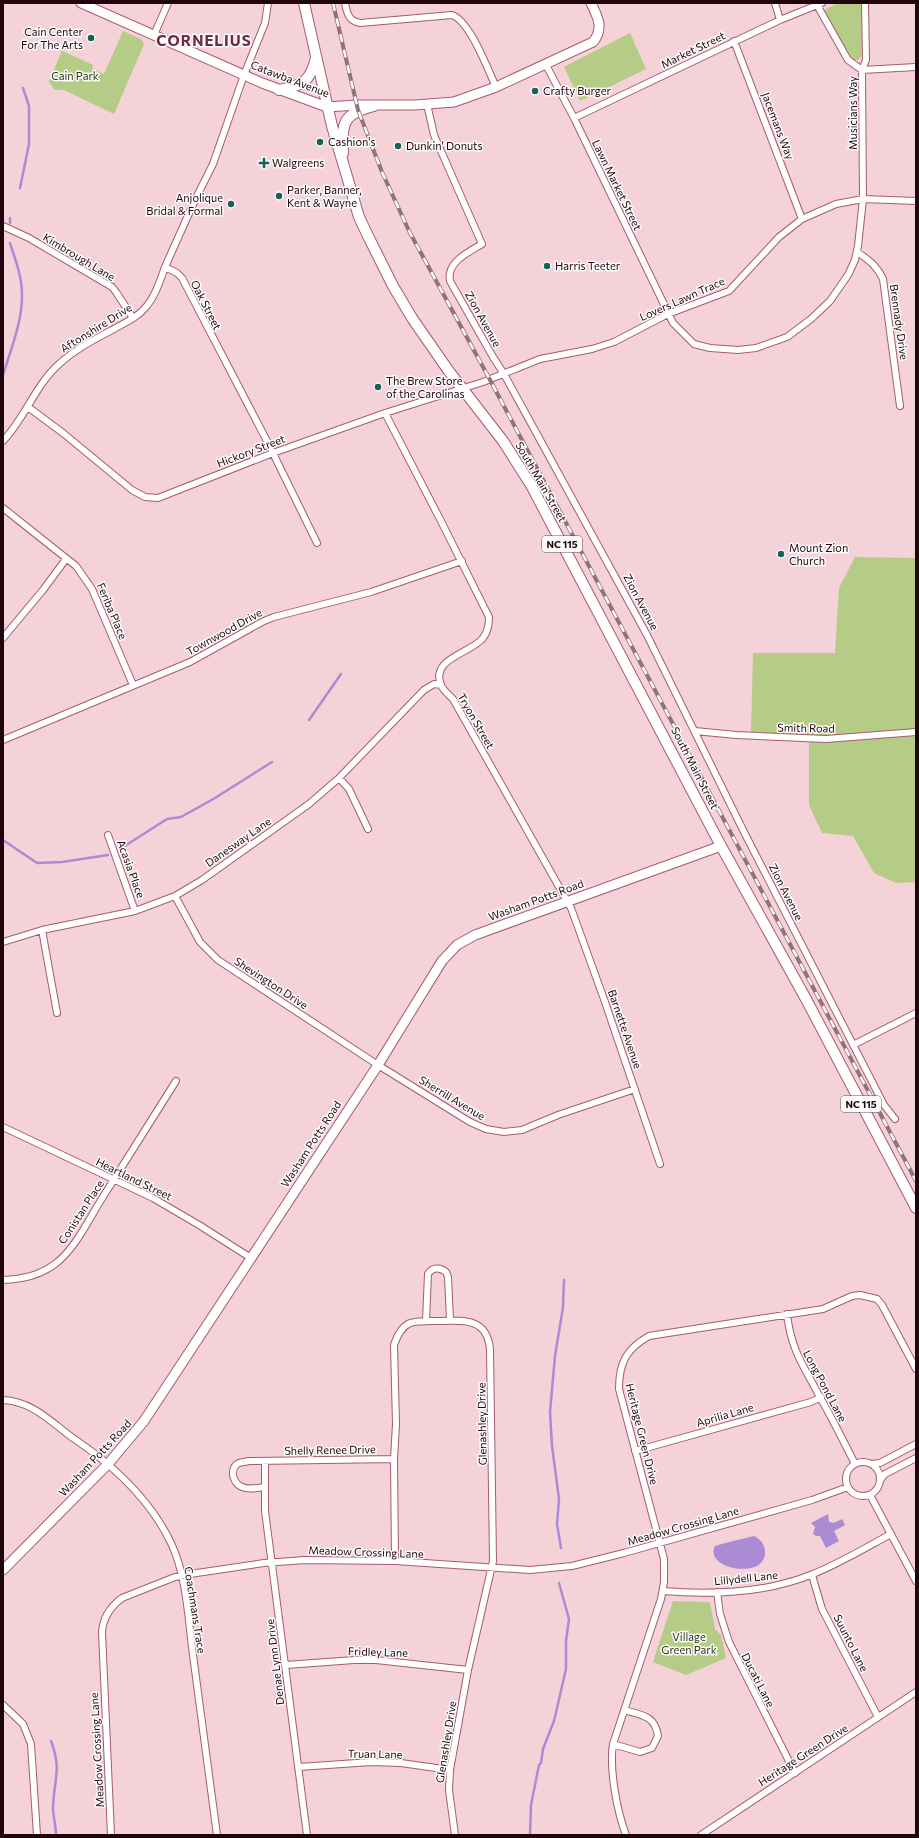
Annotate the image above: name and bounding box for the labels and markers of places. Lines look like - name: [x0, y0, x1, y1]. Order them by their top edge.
- place label: Cain Center For The Arts: [21, 25, 84, 51]
- marker: Cain Center For The Arts: [86, 33, 96, 43]
- place label: Crafty Burger: [543, 84, 612, 97]
- marker: Crafty Burger: [530, 86, 540, 96]
- place label: Cashion's: [328, 135, 376, 148]
- marker: Cashion's: [315, 137, 325, 147]
- place label: Dunkin' Donuts: [406, 139, 483, 152]
- marker: Dunkin' Donuts: [393, 141, 403, 151]
- place label: Walgreens: [272, 156, 324, 169]
- marker: Walgreens: [259, 158, 269, 168]
- place label: Parker, Banner, Kent & Wayne: [287, 183, 362, 209]
- place label: Anjolique Bridal & Formal: [146, 191, 223, 217]
- marker: Parker, Banner, Kent & Wayne: [274, 191, 284, 201]
- marker: Anjolique Bridal & Formal: [226, 199, 236, 209]
- place label: Harris Teeter: [555, 259, 621, 272]
- marker: Harris Teeter: [542, 261, 552, 271]
- place label: The Brew Store of the Carolinas: [386, 374, 464, 400]
- marker: The Brew Store of the Carolinas: [373, 382, 383, 392]
- place label: Mount Zion Church: [789, 541, 848, 567]
- marker: Mount Zion Church: [776, 549, 786, 559]

